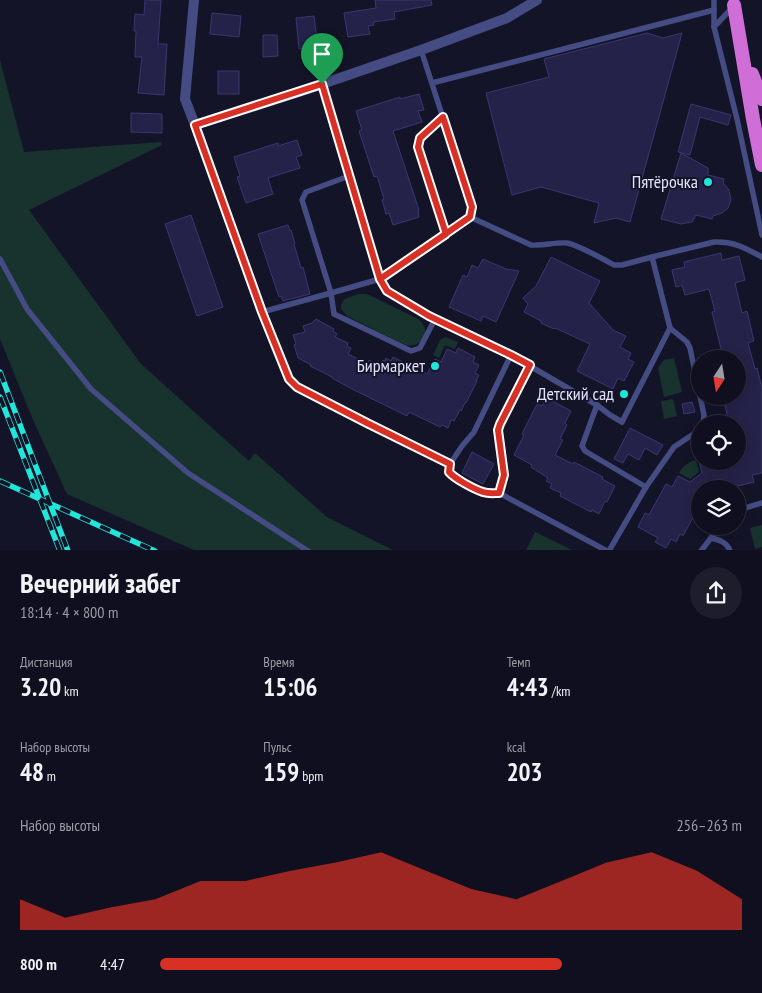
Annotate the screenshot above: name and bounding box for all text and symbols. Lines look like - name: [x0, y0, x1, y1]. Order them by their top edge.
- pin: [301, 33, 343, 84]
- icon: arrive: [308, 40, 336, 68]
- place label: Пятёрочка: [632, 170, 698, 193]
- marker: Пятёрочка: [702, 176, 714, 188]
- north arrow: [691, 350, 746, 405]
- map controls: [691, 350, 746, 535]
- place label: Бирмаркет: [357, 354, 425, 377]
- marker: Бирмаркет: [429, 360, 441, 372]
- place label: Детский сад: [537, 382, 614, 405]
- marker: Детский сад: [618, 388, 630, 400]
- button: locate: [691, 415, 746, 470]
- button: layers: [691, 480, 746, 535]
- text: Вечерний забег: [20, 564, 180, 601]
- button: share: [690, 567, 742, 619]
- text: 18:14 · 4 × 800 m: [20, 602, 118, 622]
- text: Дистанция: [20, 653, 73, 671]
- text: Время: [263, 653, 295, 671]
- text: Темп: [507, 653, 531, 671]
- text: 3.20: [20, 671, 61, 703]
- text: 15:06: [263, 671, 317, 703]
- text: 4:43: [507, 671, 549, 703]
- text: km: [61, 682, 79, 700]
- text: /km: [549, 682, 570, 700]
- text: Набор высоты: [20, 738, 90, 756]
- text: Пульс: [263, 738, 292, 756]
- text: kcal: [507, 738, 526, 756]
- text: 48: [20, 756, 44, 788]
- text: 159: [263, 756, 299, 788]
- text: 203: [507, 756, 543, 788]
- text: m: [44, 767, 56, 785]
- text: bpm: [299, 767, 323, 785]
- text: Набор высоты: [20, 815, 100, 835]
- text: 256–263 m: [677, 815, 742, 835]
- text: 800 m: [20, 954, 57, 974]
- text: 4:47: [100, 954, 125, 974]

